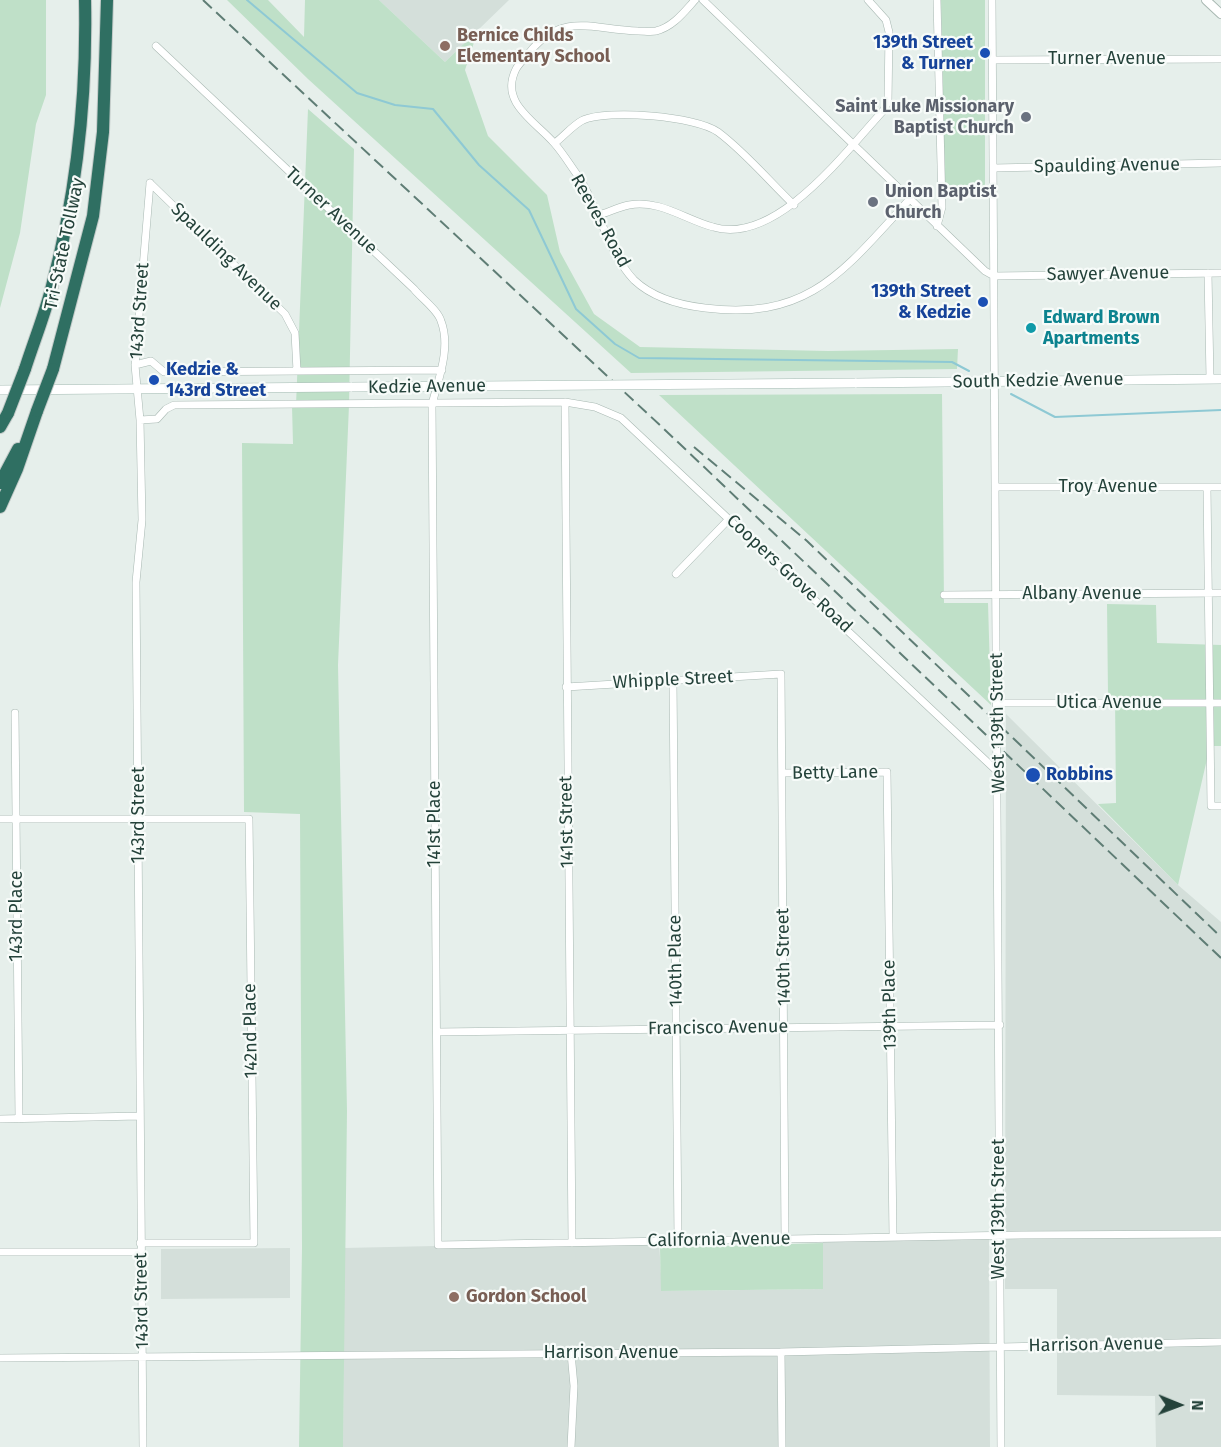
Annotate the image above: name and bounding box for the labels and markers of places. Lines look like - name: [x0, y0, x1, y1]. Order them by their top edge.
- place label: Bernice Childs Elementary School: [457, 25, 610, 68]
- place label: 139th Street & Turner: [873, 32, 973, 74]
- marker: Bernice Childs Elementary School: [438, 39, 452, 53]
- marker: 139th Street & Turner: [978, 46, 992, 60]
- place label: Saint Luke Missionary Baptist Church: [835, 96, 1014, 138]
- marker: Saint Luke Missionary Baptist Church: [1019, 110, 1033, 124]
- place label: Union Baptist Church: [885, 181, 997, 224]
- marker: Union Baptist Church: [866, 195, 880, 209]
- place label: 139th Street & Kedzie: [871, 281, 971, 324]
- marker: 139th Street & Kedzie: [976, 295, 990, 309]
- place label: Edward Brown Apartments: [1043, 307, 1160, 350]
- marker: Edward Brown Apartments: [1024, 321, 1038, 335]
- place label: Kedzie & 143rd Street: [166, 359, 266, 401]
- marker: Kedzie & 143rd Street: [147, 373, 161, 387]
- place label: Robbins: [1046, 764, 1113, 786]
- marker: Robbins: [1024, 766, 1042, 784]
- place label: Gordon School: [466, 1286, 586, 1308]
- marker: Gordon School: [447, 1290, 461, 1304]

